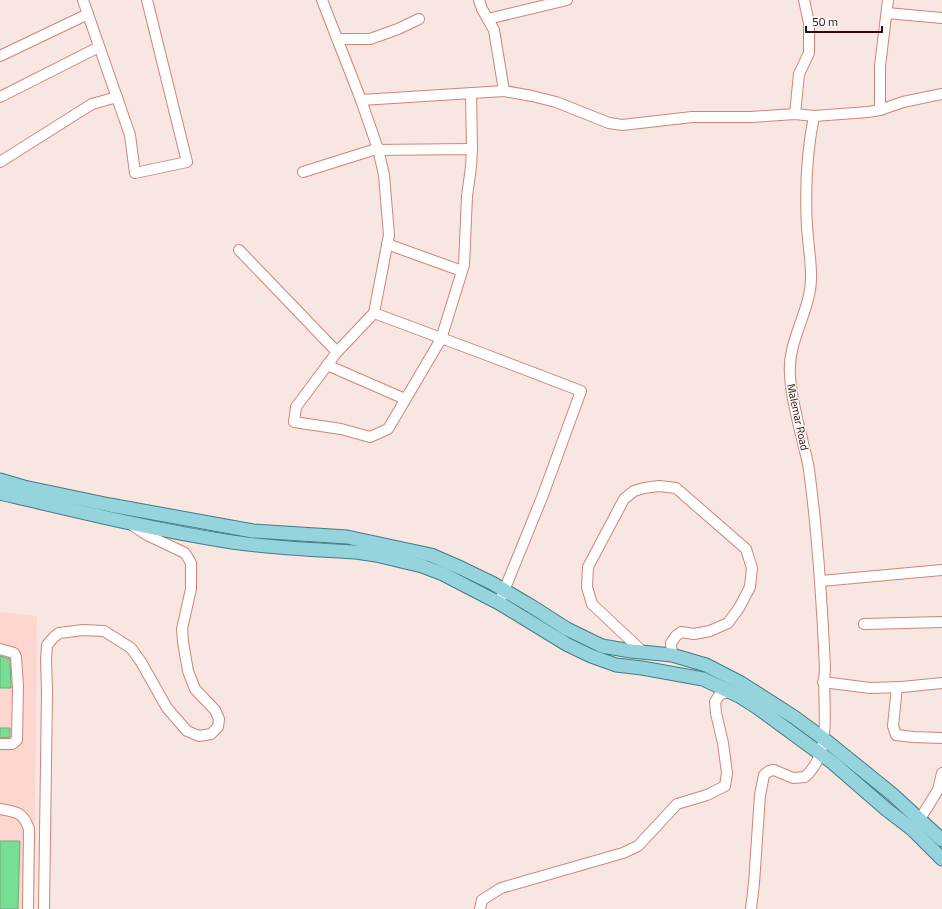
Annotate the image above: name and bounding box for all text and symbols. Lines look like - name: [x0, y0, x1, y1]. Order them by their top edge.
- scale bar: [806, 8, 882, 34]
- text: 50 m: [812, 12, 838, 31]
- street label: Malemar Road: [783, 382, 813, 452]

